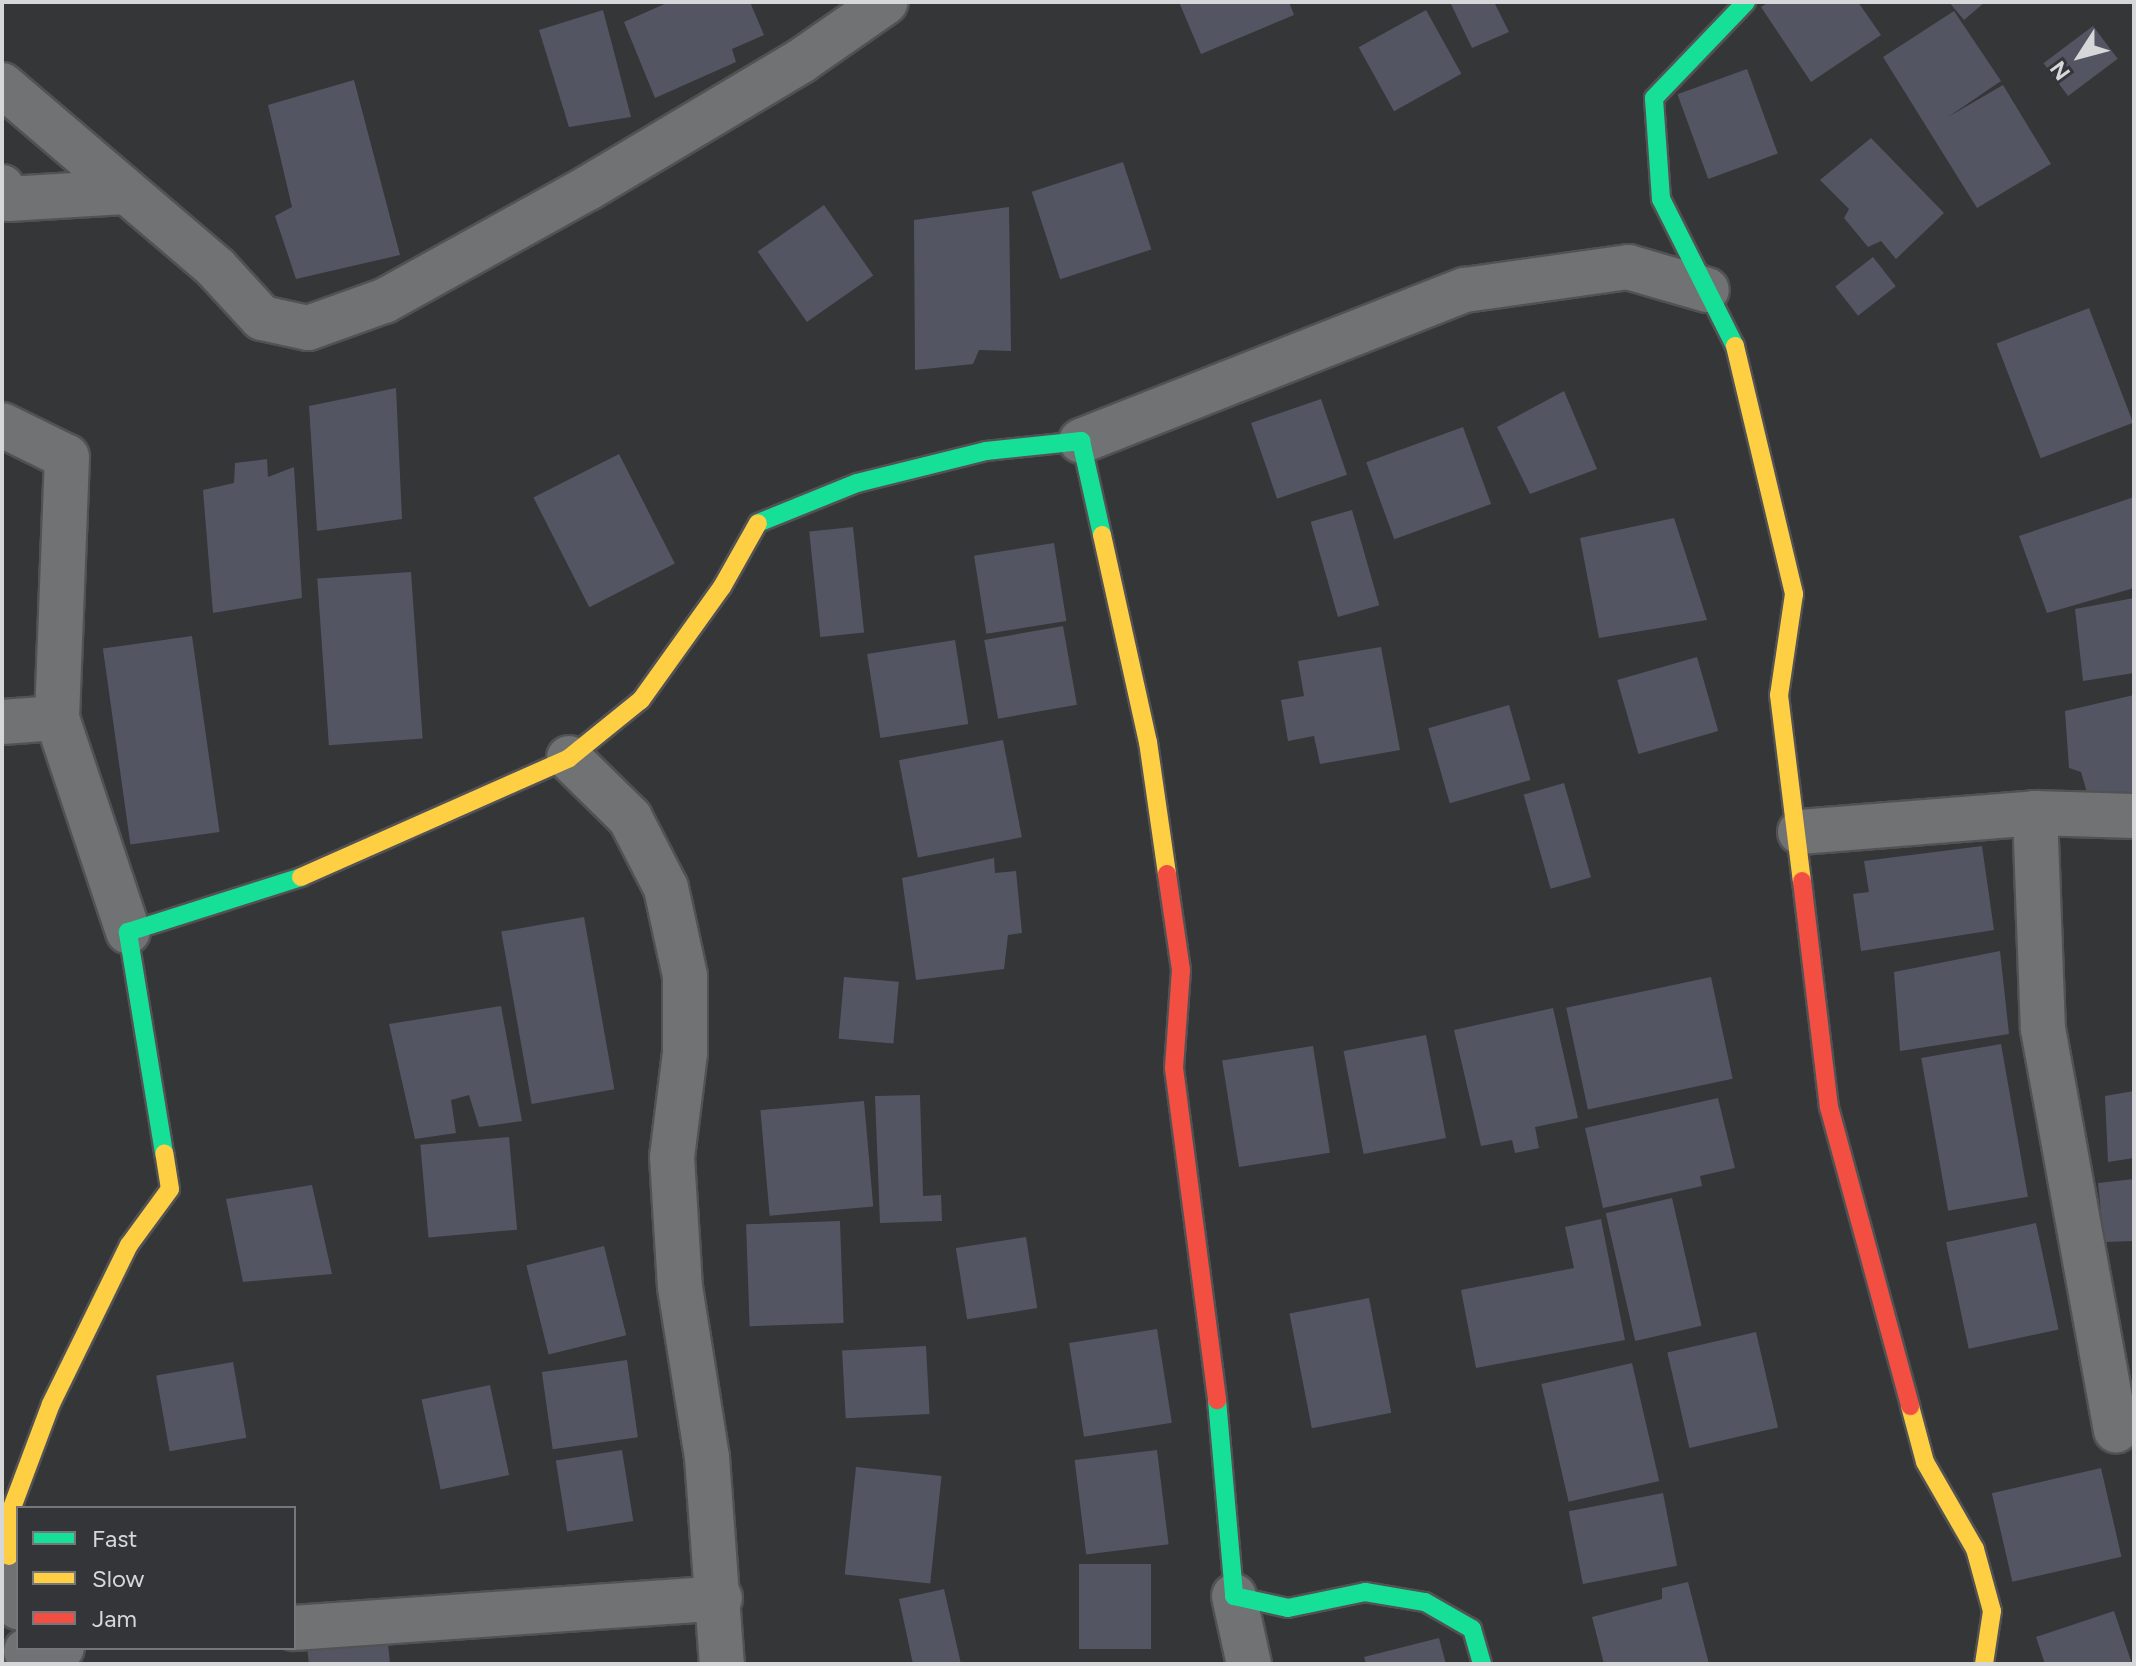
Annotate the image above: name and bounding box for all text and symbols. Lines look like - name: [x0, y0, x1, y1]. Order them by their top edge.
- north arrow: [2040, 16, 2120, 96]
- text: N: [2044, 56, 2076, 85]
- legend: [16, 1506, 296, 1650]
- text: Fast: [92, 1524, 137, 1553]
- text: Slow: [92, 1564, 144, 1593]
- text: Jam: [92, 1604, 137, 1633]

